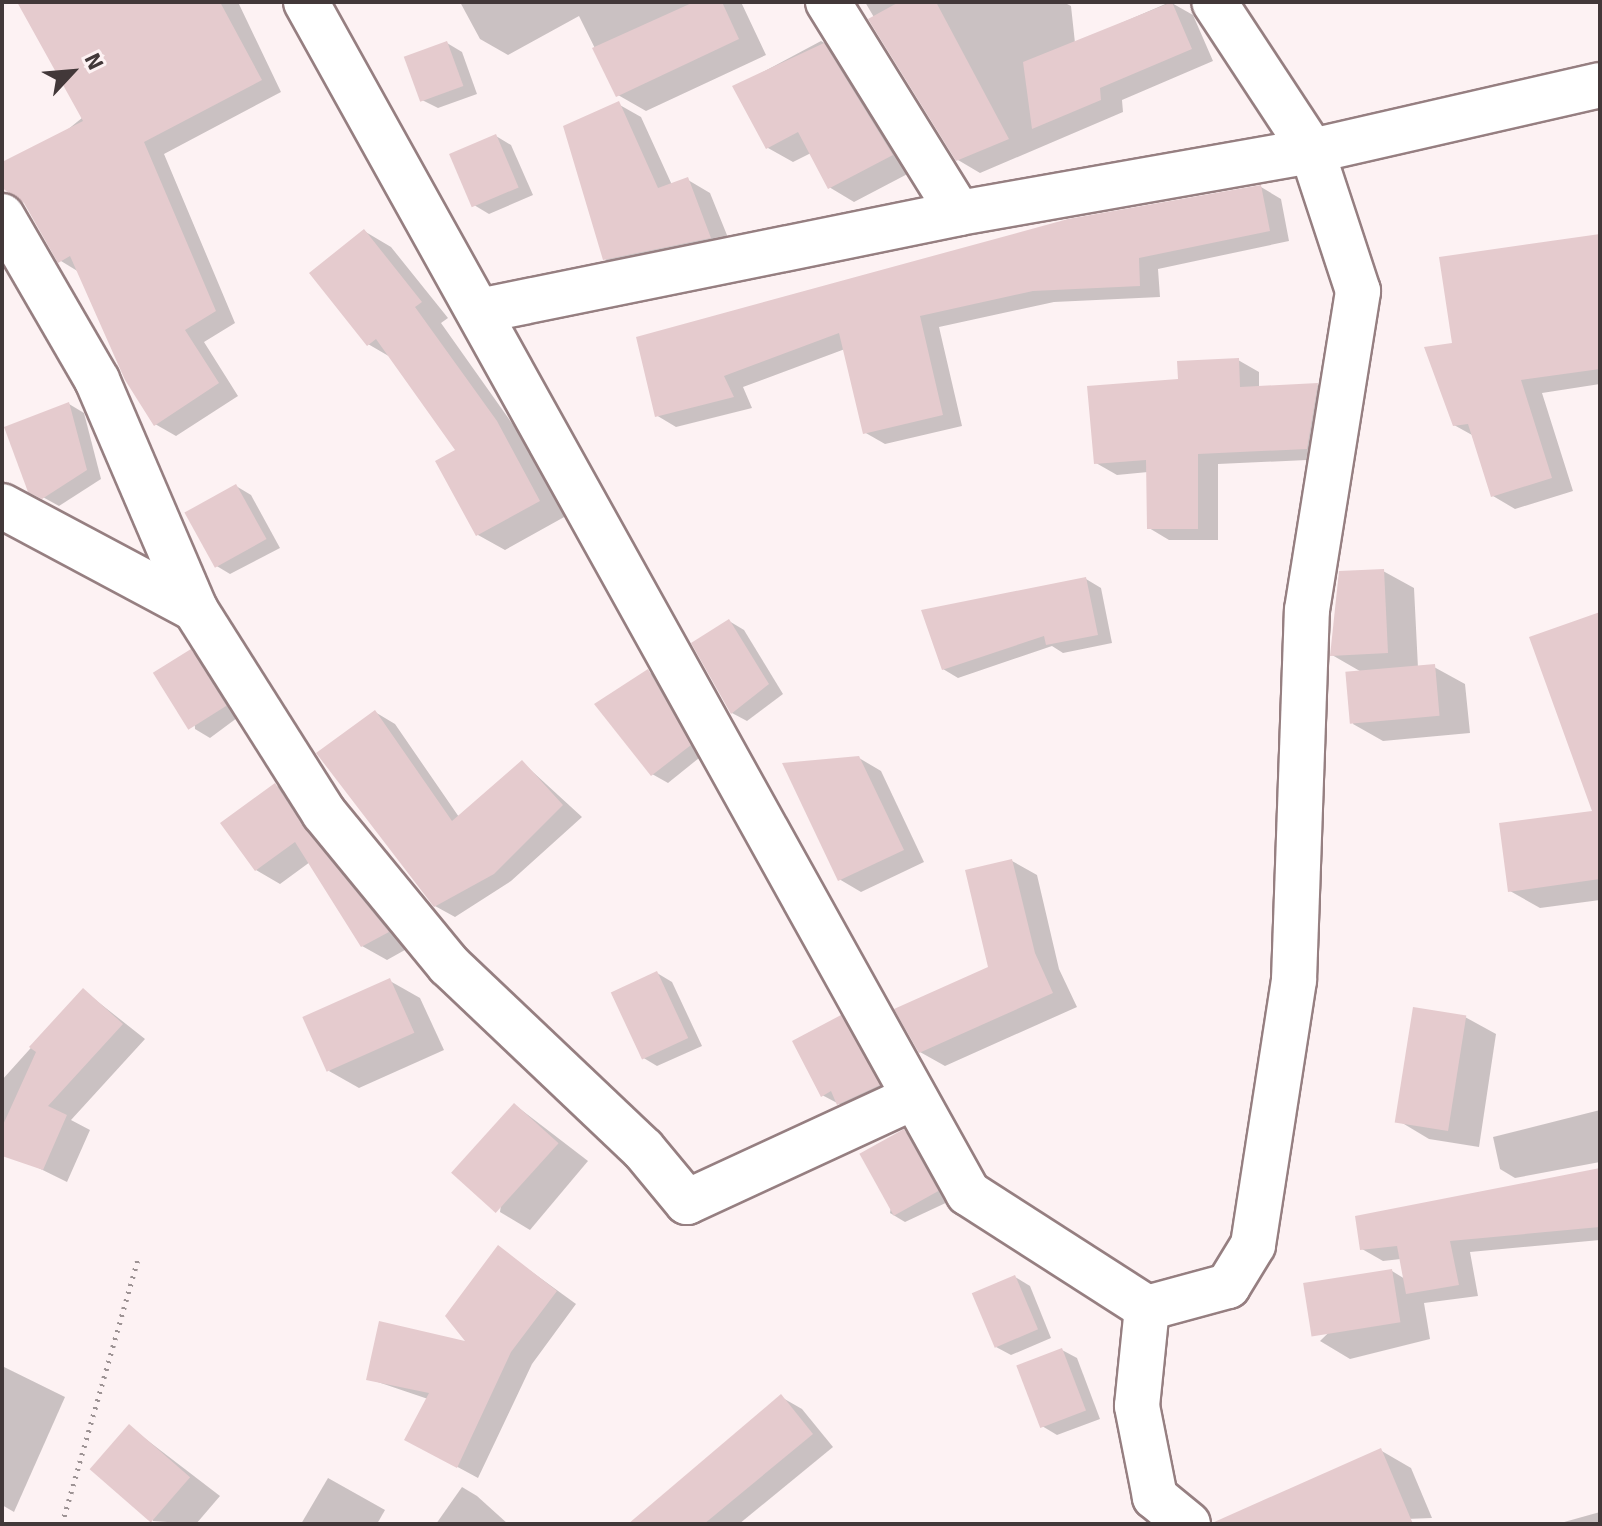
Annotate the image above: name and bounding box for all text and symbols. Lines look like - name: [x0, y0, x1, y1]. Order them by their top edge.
- north arrow: [32, 32, 112, 112]
- text: N: [79, 48, 110, 74]

